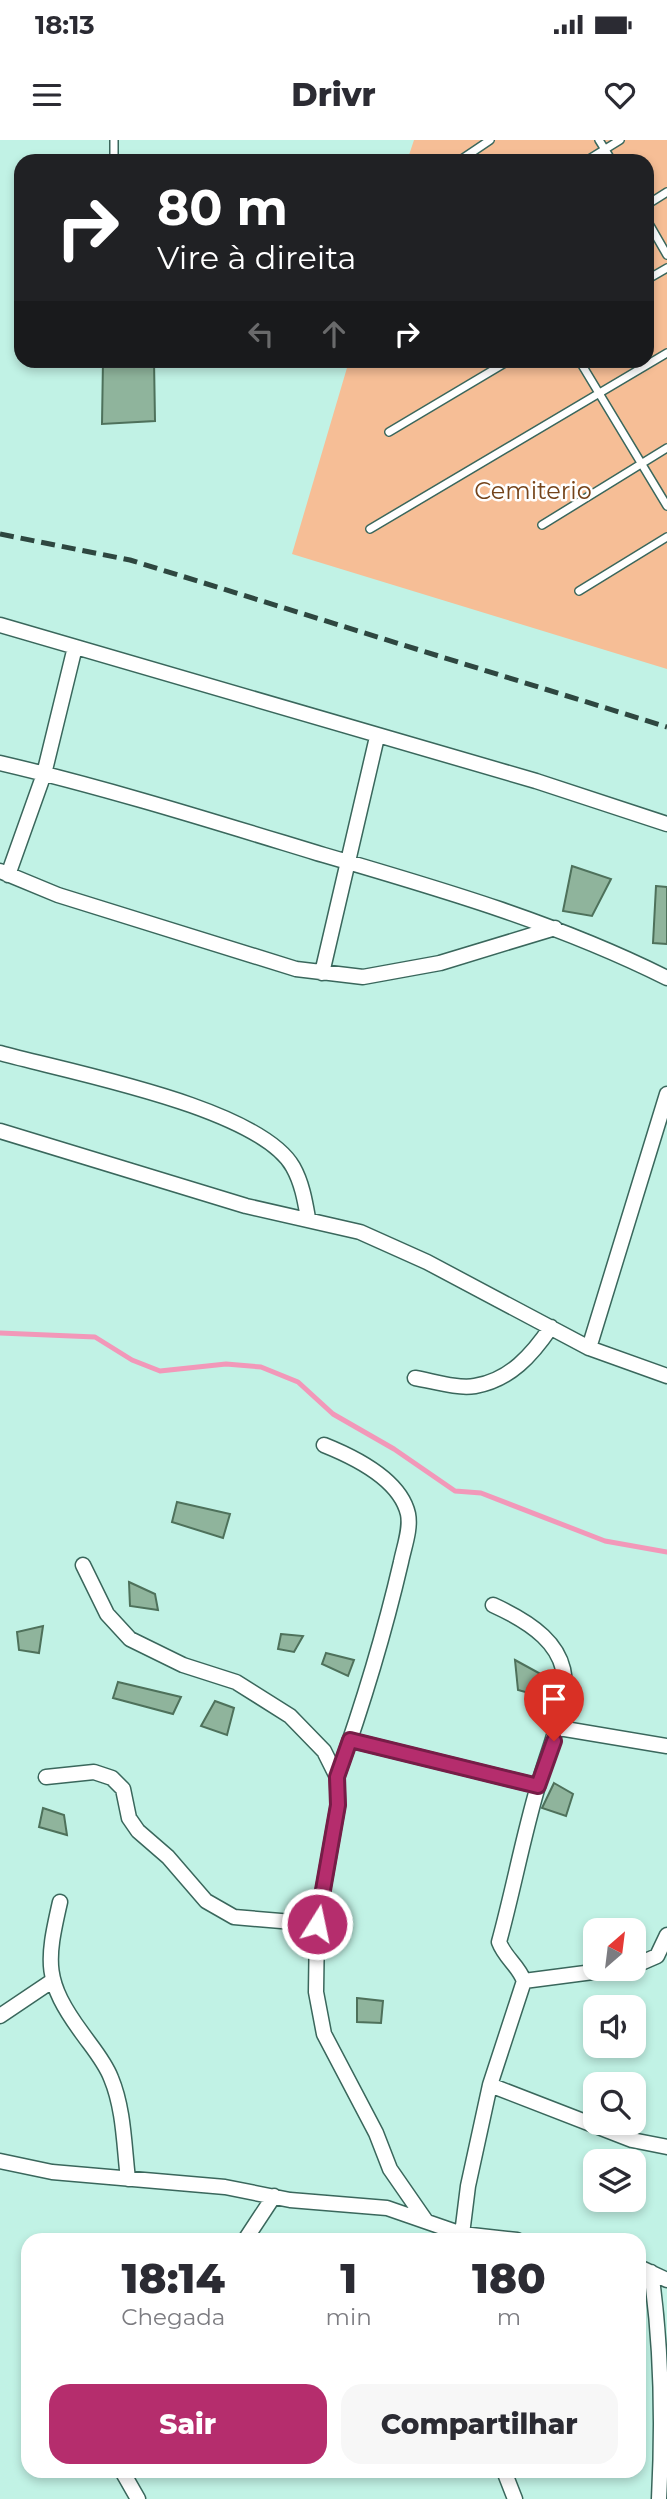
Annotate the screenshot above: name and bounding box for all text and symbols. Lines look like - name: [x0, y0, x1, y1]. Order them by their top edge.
- text: 18:13: [35, 9, 95, 41]
- text: Drivr: [291, 75, 376, 114]
- icon: menu: [28, 76, 66, 114]
- icon: heart: [601, 76, 639, 114]
- text: 80 m: [157, 178, 288, 237]
- icon: right: [42, 182, 133, 273]
- text: Vire à direita: [157, 238, 356, 277]
- icon: left: [242, 315, 280, 353]
- icon: ahead: [315, 315, 353, 353]
- icon: right: [388, 315, 426, 353]
- park label: Cemiterio: [474, 476, 592, 505]
- pin: [524, 1669, 584, 1741]
- icon: arrive: [535, 1680, 573, 1718]
- position arrow: [280, 1887, 354, 1961]
- north arrow: [583, 1918, 646, 1981]
- map controls: [583, 1918, 646, 2212]
- button: sound: [583, 1995, 646, 2058]
- button: search: [583, 2072, 646, 2135]
- button: layers: [583, 2149, 646, 2212]
- text: 18:14: [122, 2252, 225, 2304]
- text: 1: [340, 2252, 357, 2304]
- text: 180: [472, 2252, 546, 2304]
- text: Chegada: [121, 2303, 225, 2331]
- text: min: [326, 2303, 372, 2331]
- text: m: [497, 2303, 521, 2331]
- button: Sair: [49, 2384, 327, 2464]
- button: Compartilhar: [341, 2384, 618, 2464]

